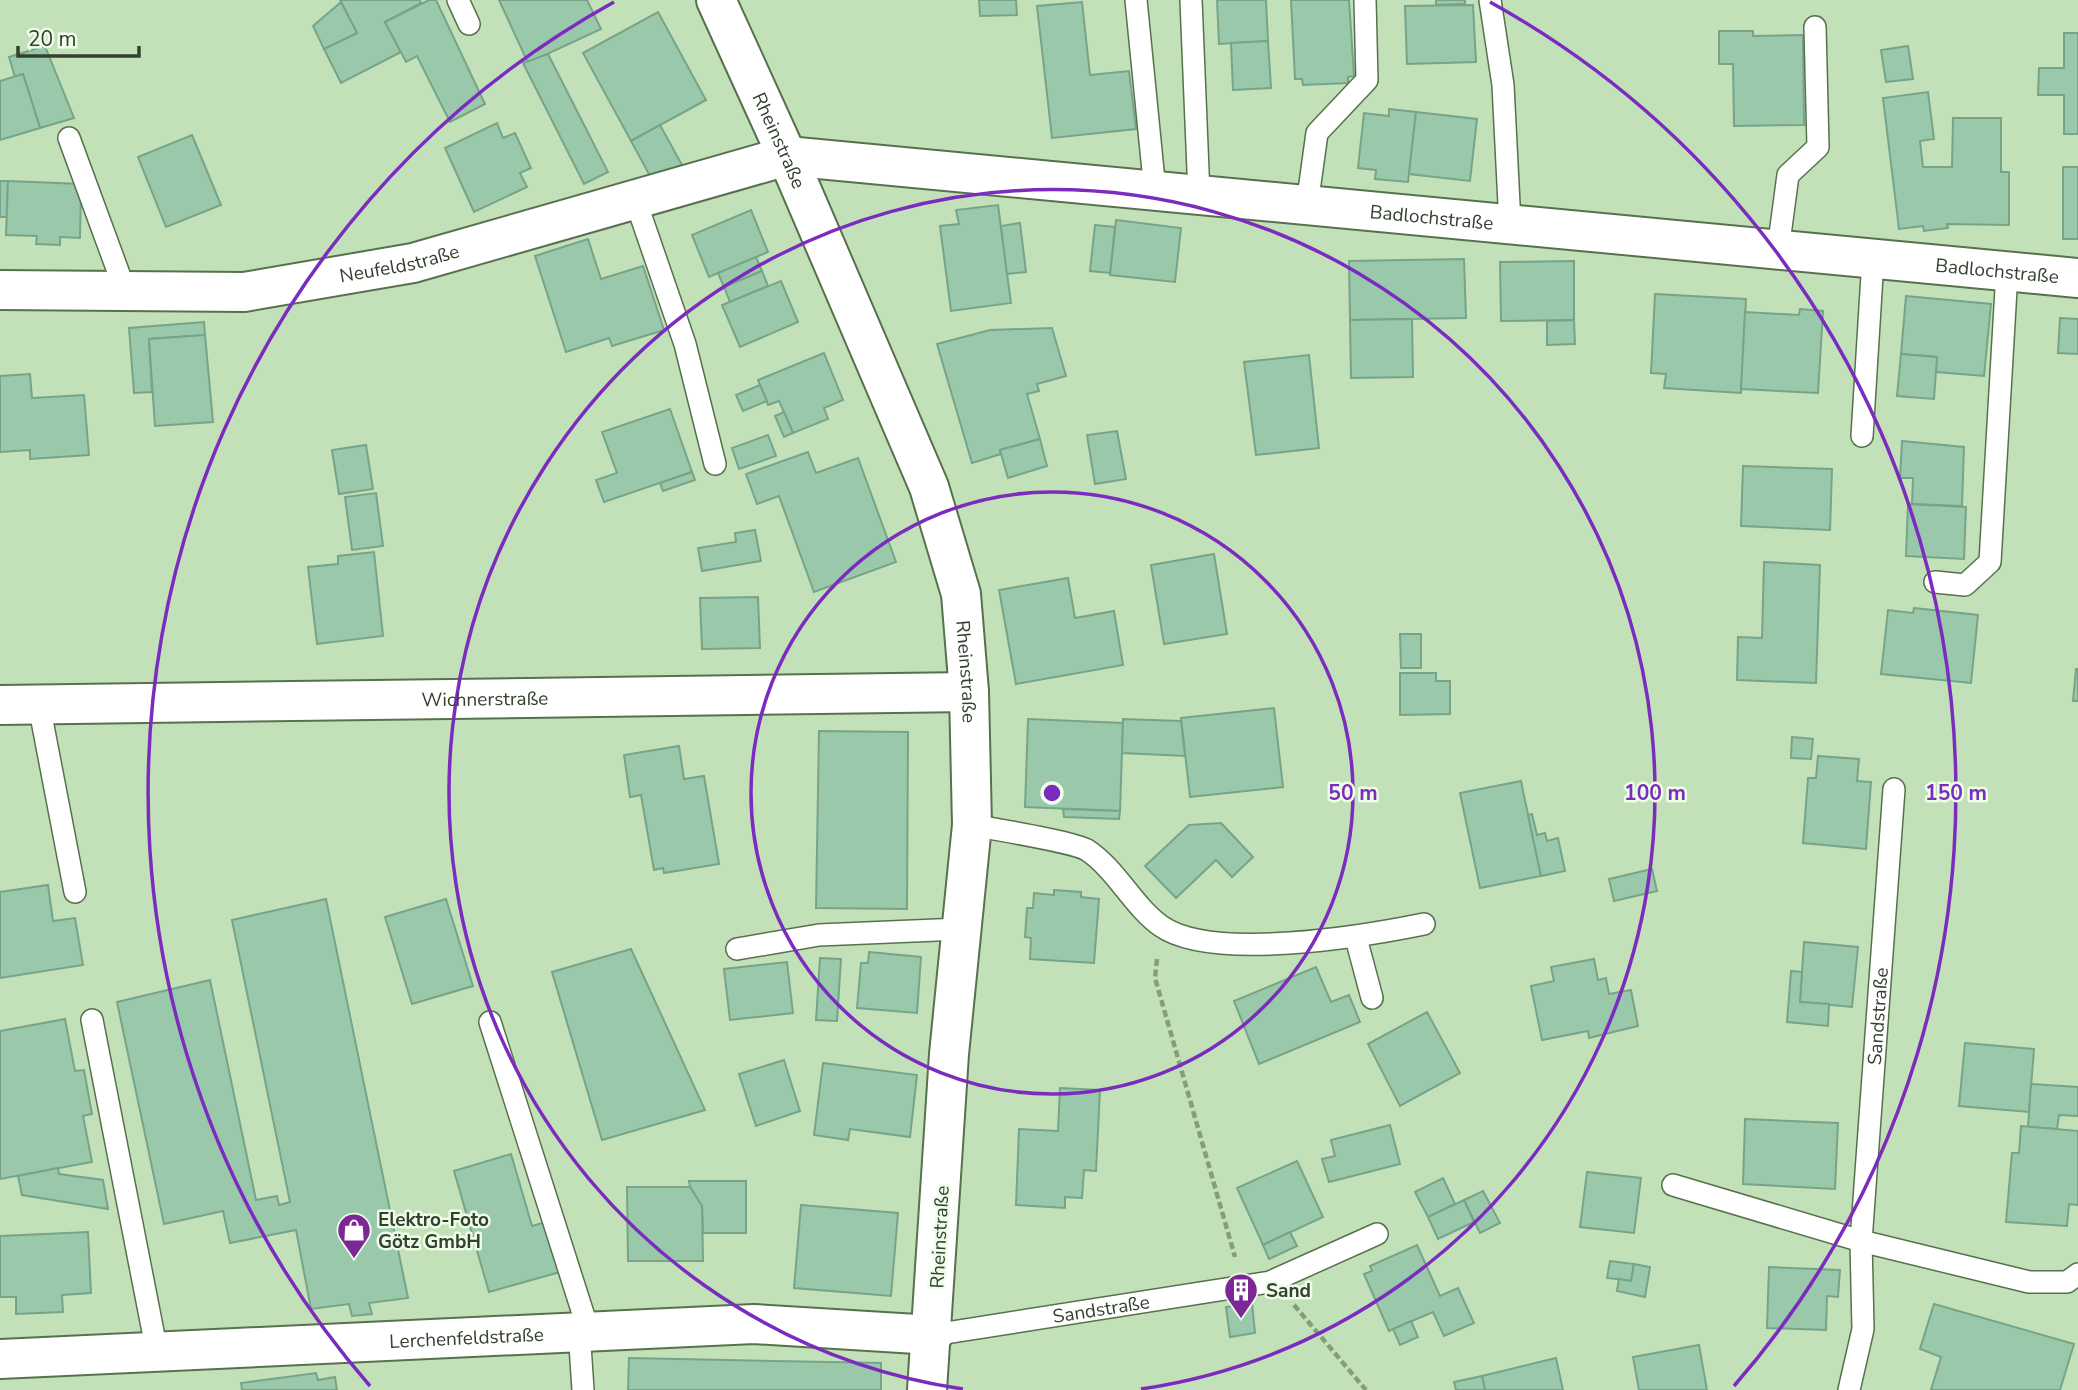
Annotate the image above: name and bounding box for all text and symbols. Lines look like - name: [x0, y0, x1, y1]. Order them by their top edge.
- scale bar: [18, 14, 138, 58]
- text: 20 m: [28, 25, 77, 53]
- street label: Rheinstraße: [746, 88, 812, 193]
- street label: Badlochstraße: [1369, 199, 1495, 237]
- street label: Neufeldstraße: [338, 238, 463, 289]
- street label: Badlochstraße: [1934, 253, 2060, 290]
- street label: Rheinstraße: [949, 619, 982, 723]
- street label: Wichnerstraße: [421, 686, 549, 713]
- text: 50 m: [1328, 779, 1378, 807]
- text: 100 m: [1624, 779, 1686, 807]
- text: 150 m: [1925, 779, 1987, 807]
- centre of rings: [1040, 781, 1064, 805]
- street label: Sandstraße: [1862, 966, 1895, 1066]
- street label: Rheinstraße: [924, 1185, 956, 1289]
- place label: Elektro-Foto Götz GmbH: [378, 1207, 489, 1255]
- shop icon: Elektro-Foto Götz GmbH: [335, 1211, 373, 1260]
- building icon: Sand: [1222, 1271, 1260, 1320]
- place label: Sand: [1266, 1278, 1311, 1304]
- street label: Sandstraße: [1051, 1289, 1151, 1330]
- street label: Lerchenfeldstraße: [389, 1322, 544, 1355]

